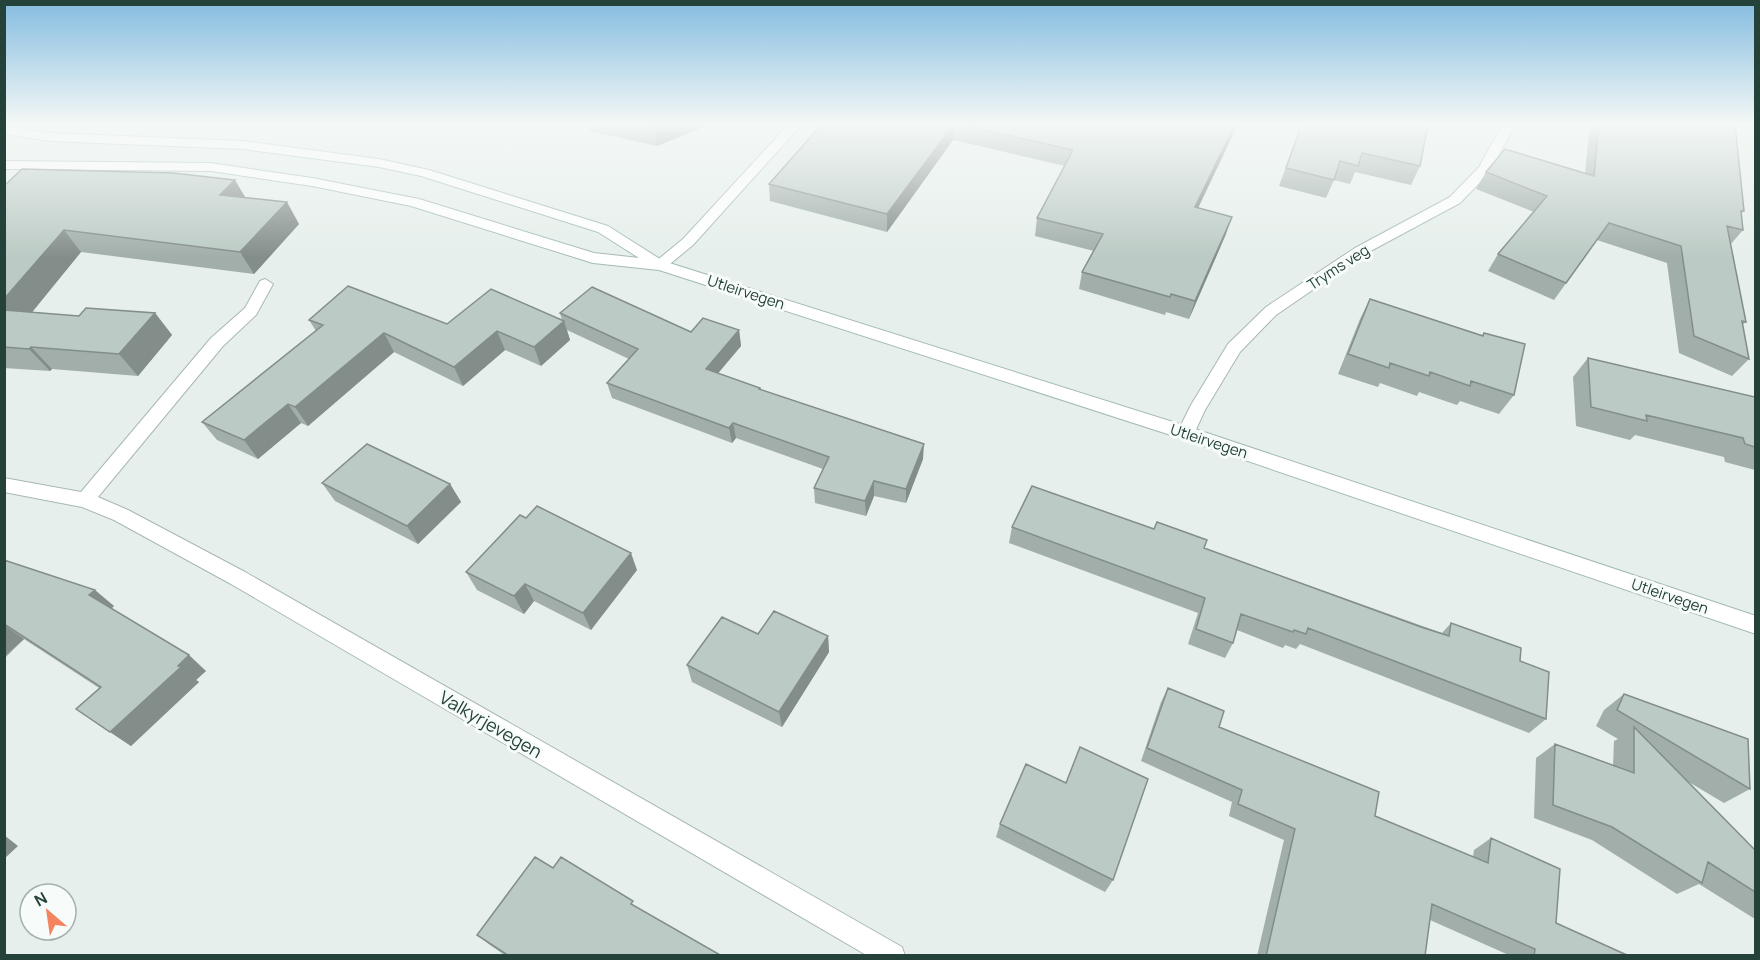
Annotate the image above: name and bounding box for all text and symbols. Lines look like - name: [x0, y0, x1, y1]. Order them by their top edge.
- street label: Tryms veg: [1303, 239, 1373, 295]
- street label: Utleirvegen: [705, 270, 787, 314]
- street label: Utleirvegen: [1168, 419, 1250, 463]
- street label: Utleirvegen: [1629, 573, 1711, 619]
- street label: Valkyrjevegen: [435, 685, 547, 763]
- north arrow: [18, 882, 78, 942]
- text: N: [30, 886, 51, 911]

